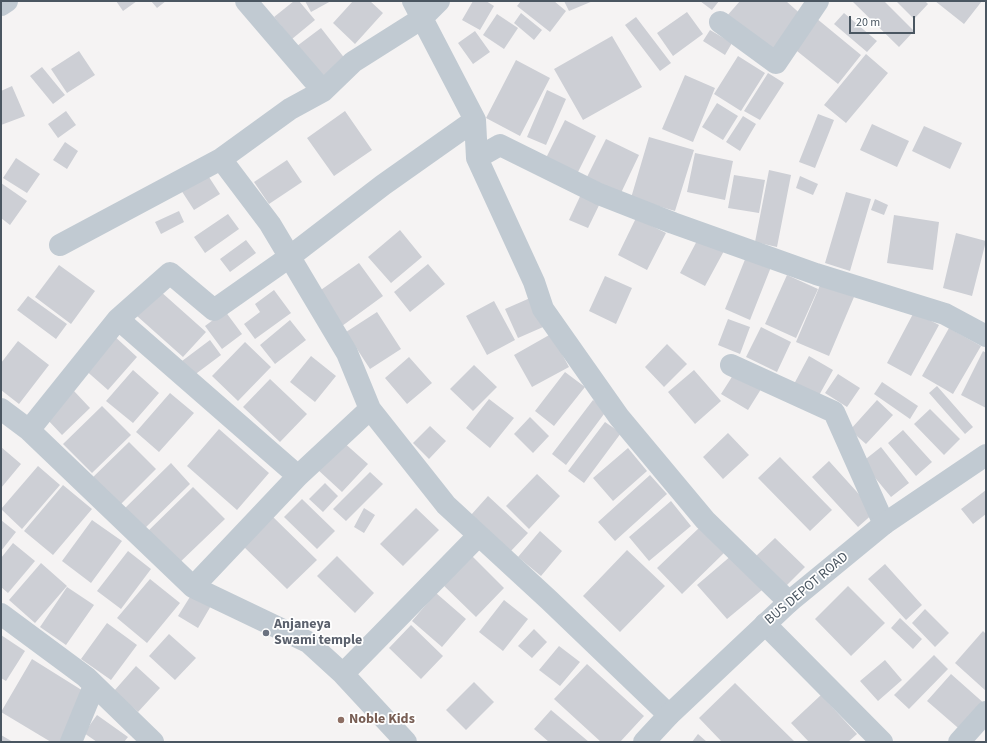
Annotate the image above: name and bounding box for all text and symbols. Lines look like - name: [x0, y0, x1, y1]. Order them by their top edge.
- scale bar: [851, 8, 917, 34]
- text: 20 m: [856, 14, 880, 31]
- street label: BUS DEPOT ROAD: [762, 549, 852, 629]
- place label: Anjaneya Swami temple: [274, 617, 362, 650]
- marker: Anjaneya Swami temple: [261, 628, 271, 638]
- place label: Noble Kids: [349, 712, 415, 728]
- marker: Noble Kids: [336, 715, 346, 725]

